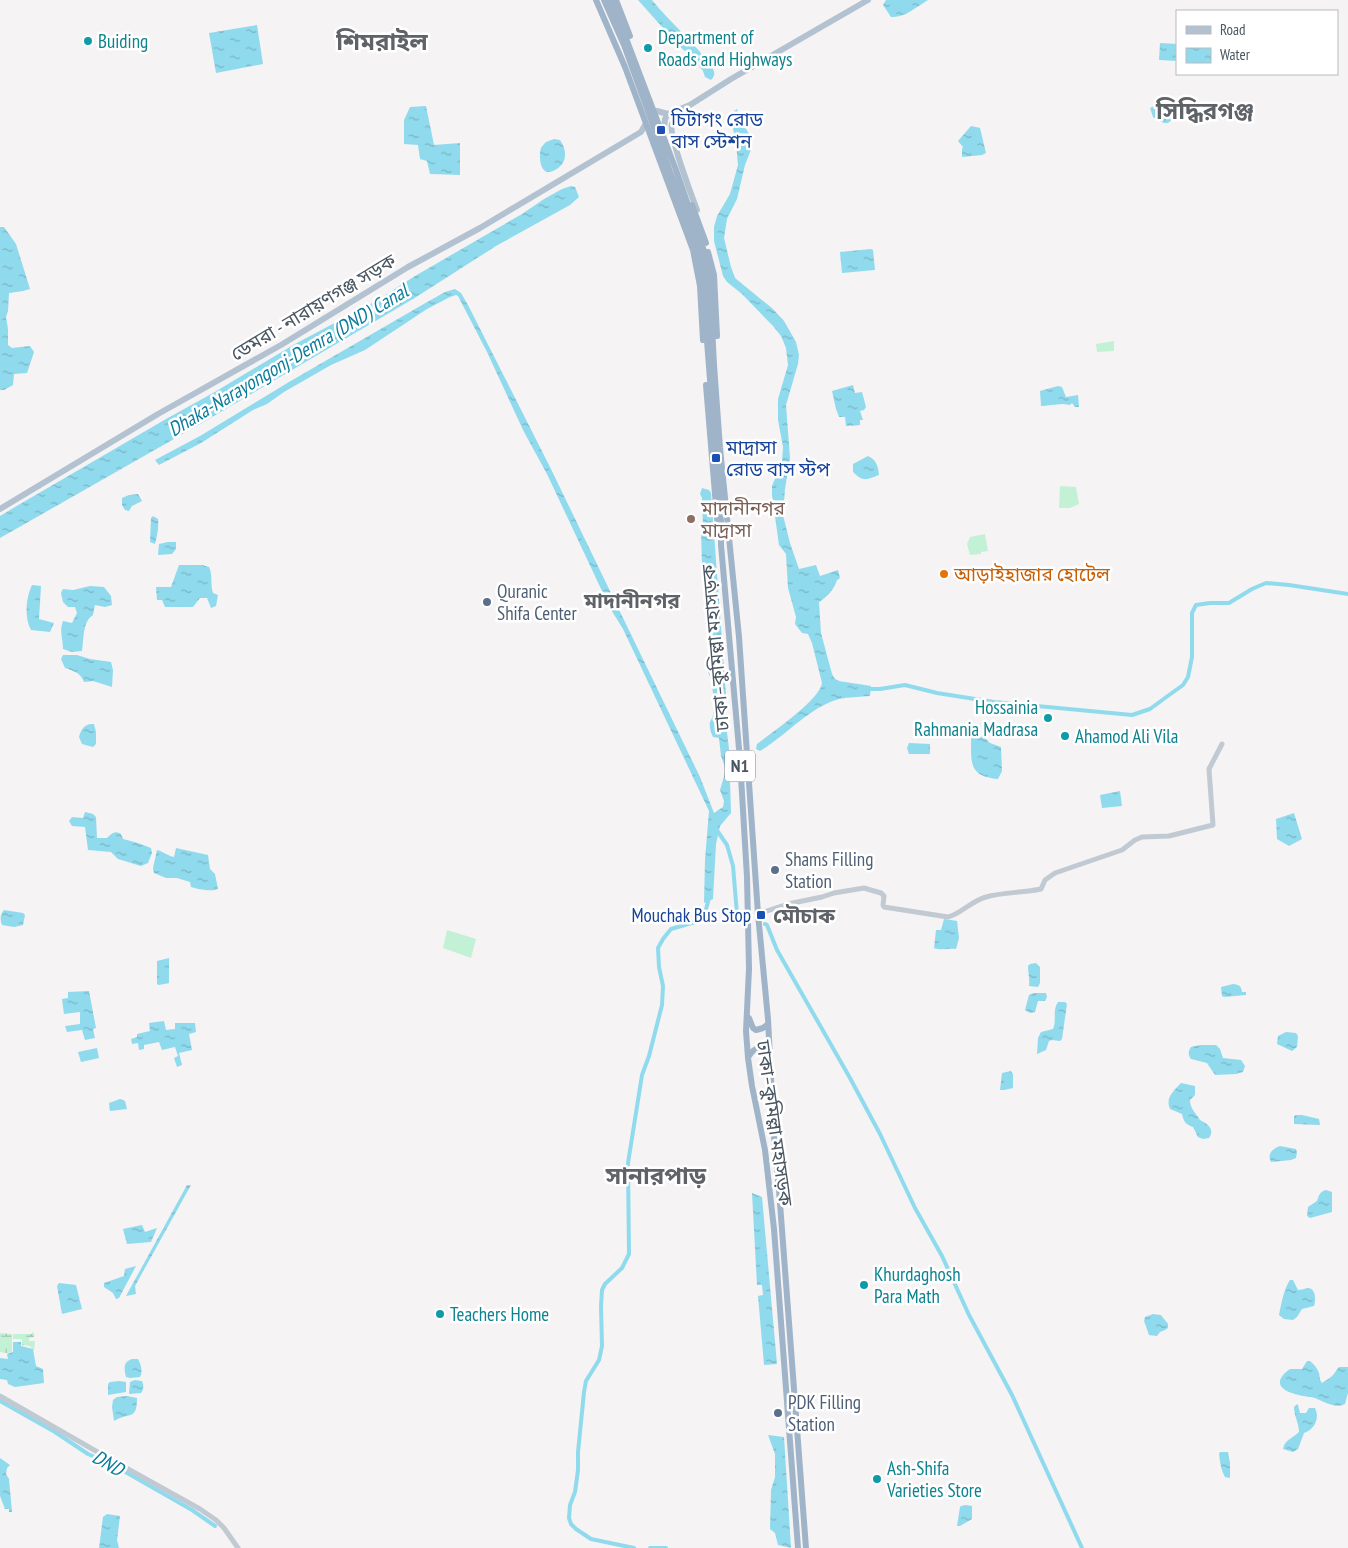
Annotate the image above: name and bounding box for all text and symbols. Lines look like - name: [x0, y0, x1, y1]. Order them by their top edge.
- legend: [1176, 10, 1338, 75]
- text: Road: [1220, 20, 1246, 39]
- place label: Department of Roads and Highways: [658, 25, 792, 71]
- district label: শিমরাইল: [335, 26, 429, 57]
- place label: Buiding: [98, 29, 148, 53]
- marker: Buiding: [82, 35, 94, 47]
- marker: Department of Roads and Highways: [642, 42, 654, 54]
- text: Water: [1220, 45, 1251, 64]
- district label: সিদ্ধিরগঞ্জ: [1155, 95, 1254, 126]
- place label: চিটাগং রোড বাস স্টেশন: [670, 107, 764, 153]
- marker: চিটাগং রোড বাস স্টেশন: [655, 124, 667, 136]
- street label: ডেমরা - নারায়ণগঞ্জ সড়ক: [226, 248, 401, 366]
- water label: Dhaka-Narayongonj-Demra (DND) Canal: [163, 277, 415, 442]
- place label: মাদ্রাসা রোড বাস স্টপ: [725, 435, 830, 481]
- marker: মাদ্রাসা রোড বাস স্টপ: [710, 452, 722, 464]
- place label: মাদানীনগর মাদ্রাসা: [700, 496, 785, 542]
- marker: মাদানীনগর মাদ্রাসা: [685, 513, 697, 525]
- place label: আড়াইহাজার হোটেল: [953, 562, 1111, 586]
- street label: ঢাকা–কুমিল্লা মহাসড়ক: [696, 563, 734, 733]
- marker: আড়াইহাজার হোটেল: [938, 568, 950, 580]
- place label: Quranic Shifa Center: [497, 579, 577, 625]
- district label: মাদানীনগর: [583, 587, 680, 614]
- marker: Quranic Shifa Center: [481, 596, 493, 608]
- place label: Hossainia Rahmania Madrasa: [914, 695, 1038, 741]
- marker: Hossainia Rahmania Madrasa: [1042, 712, 1054, 724]
- place label: Ahamod Ali Vila: [1075, 724, 1178, 748]
- marker: Ahamod Ali Vila: [1059, 730, 1071, 742]
- road number: N1: [725, 750, 755, 781]
- place label: Shams Filling Station: [785, 847, 873, 893]
- marker: Shams Filling Station: [769, 864, 781, 876]
- district label: মৌচাক: [773, 902, 836, 929]
- place label: Mouchak Bus Stop: [631, 903, 751, 927]
- marker: Mouchak Bus Stop: [755, 909, 767, 921]
- street label: ঢাকা–কুমিল্লা মহাসড়ক: [751, 1038, 799, 1208]
- district label: সানারপাড়: [605, 1160, 707, 1191]
- place label: Khurdaghosh Para Math: [874, 1262, 961, 1308]
- marker: Khurdaghosh Para Math: [858, 1279, 870, 1291]
- place label: Teachers Home: [450, 1302, 549, 1326]
- marker: Teachers Home: [434, 1308, 446, 1320]
- place label: PDK Filling Station: [788, 1390, 861, 1436]
- marker: PDK Filling Station: [772, 1407, 784, 1419]
- water label: DND: [88, 1444, 130, 1483]
- place label: Ash-Shifa Varieties Store: [886, 1456, 982, 1502]
- marker: Ash-Shifa Varieties Store: [871, 1473, 883, 1485]

